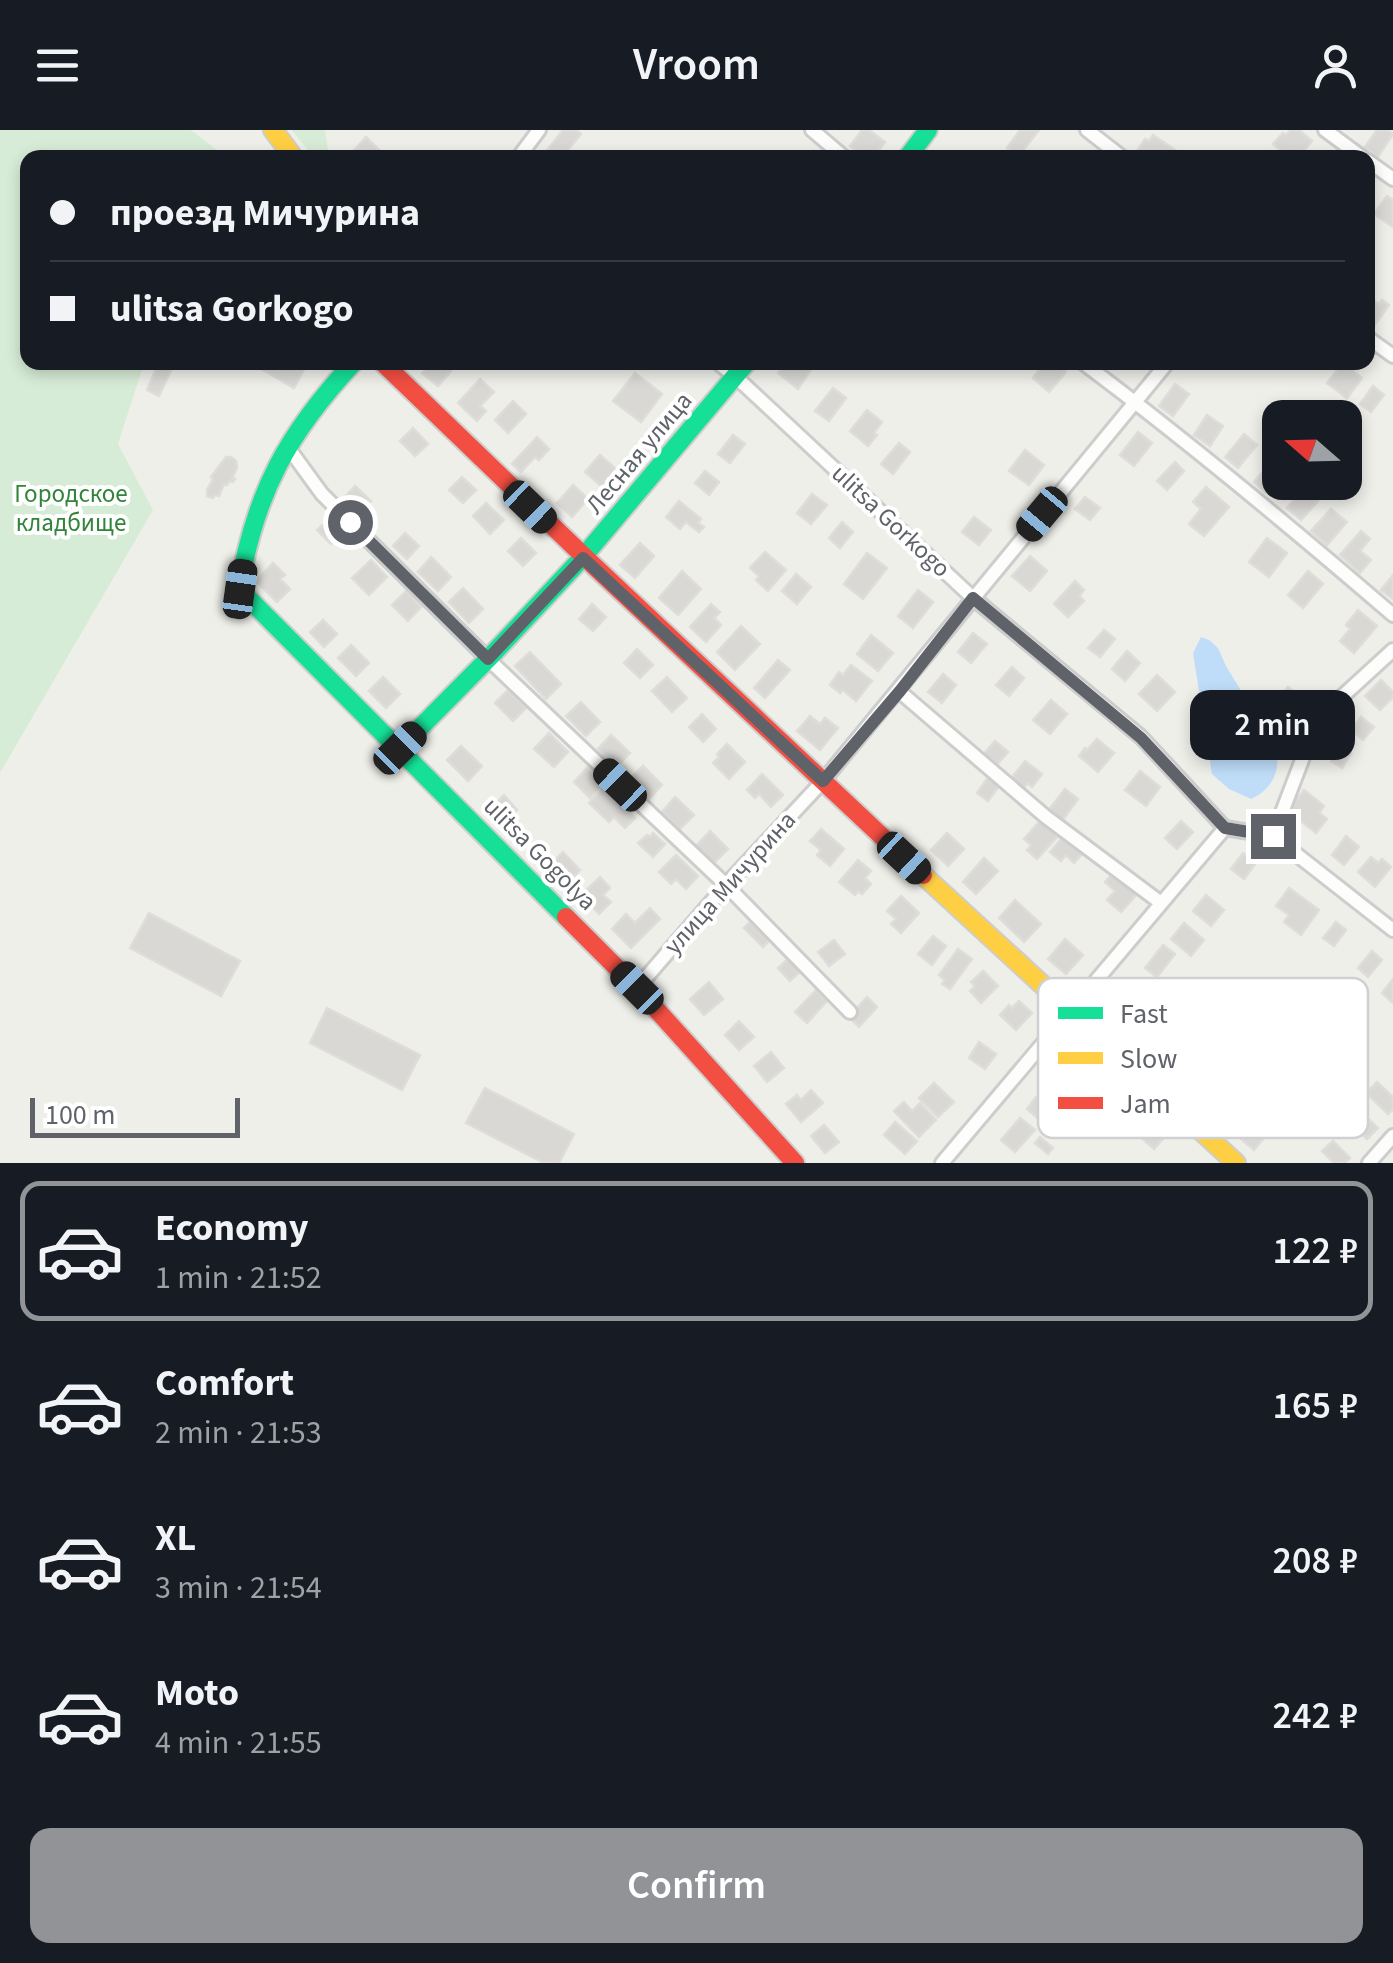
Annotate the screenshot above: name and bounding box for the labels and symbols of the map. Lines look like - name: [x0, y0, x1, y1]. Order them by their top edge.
- street label: Лесная улица: [577, 384, 701, 522]
- north arrow: [1262, 400, 1362, 500]
- street label: ulitsa Gorkogo: [823, 456, 959, 586]
- car: [498, 475, 562, 539]
- park label: Городское кладбище: [14, 476, 128, 541]
- car: [1011, 481, 1073, 547]
- route start: [328, 500, 373, 545]
- car: [221, 557, 259, 621]
- callout: 2 min: [1190, 691, 1356, 761]
- car: [368, 716, 432, 780]
- car: [588, 753, 652, 817]
- street label: ulitsa Gogolya: [475, 789, 605, 919]
- street label: улица Мичурина: [656, 803, 804, 963]
- route end: [1251, 814, 1296, 859]
- car: [872, 827, 936, 889]
- car: [605, 956, 669, 1020]
- legend: [1038, 978, 1368, 1138]
- text: Fast: [1120, 994, 1168, 1034]
- text: Slow: [1120, 1039, 1177, 1079]
- text: Jam: [1120, 1084, 1171, 1124]
- scale bar: [30, 1093, 240, 1138]

